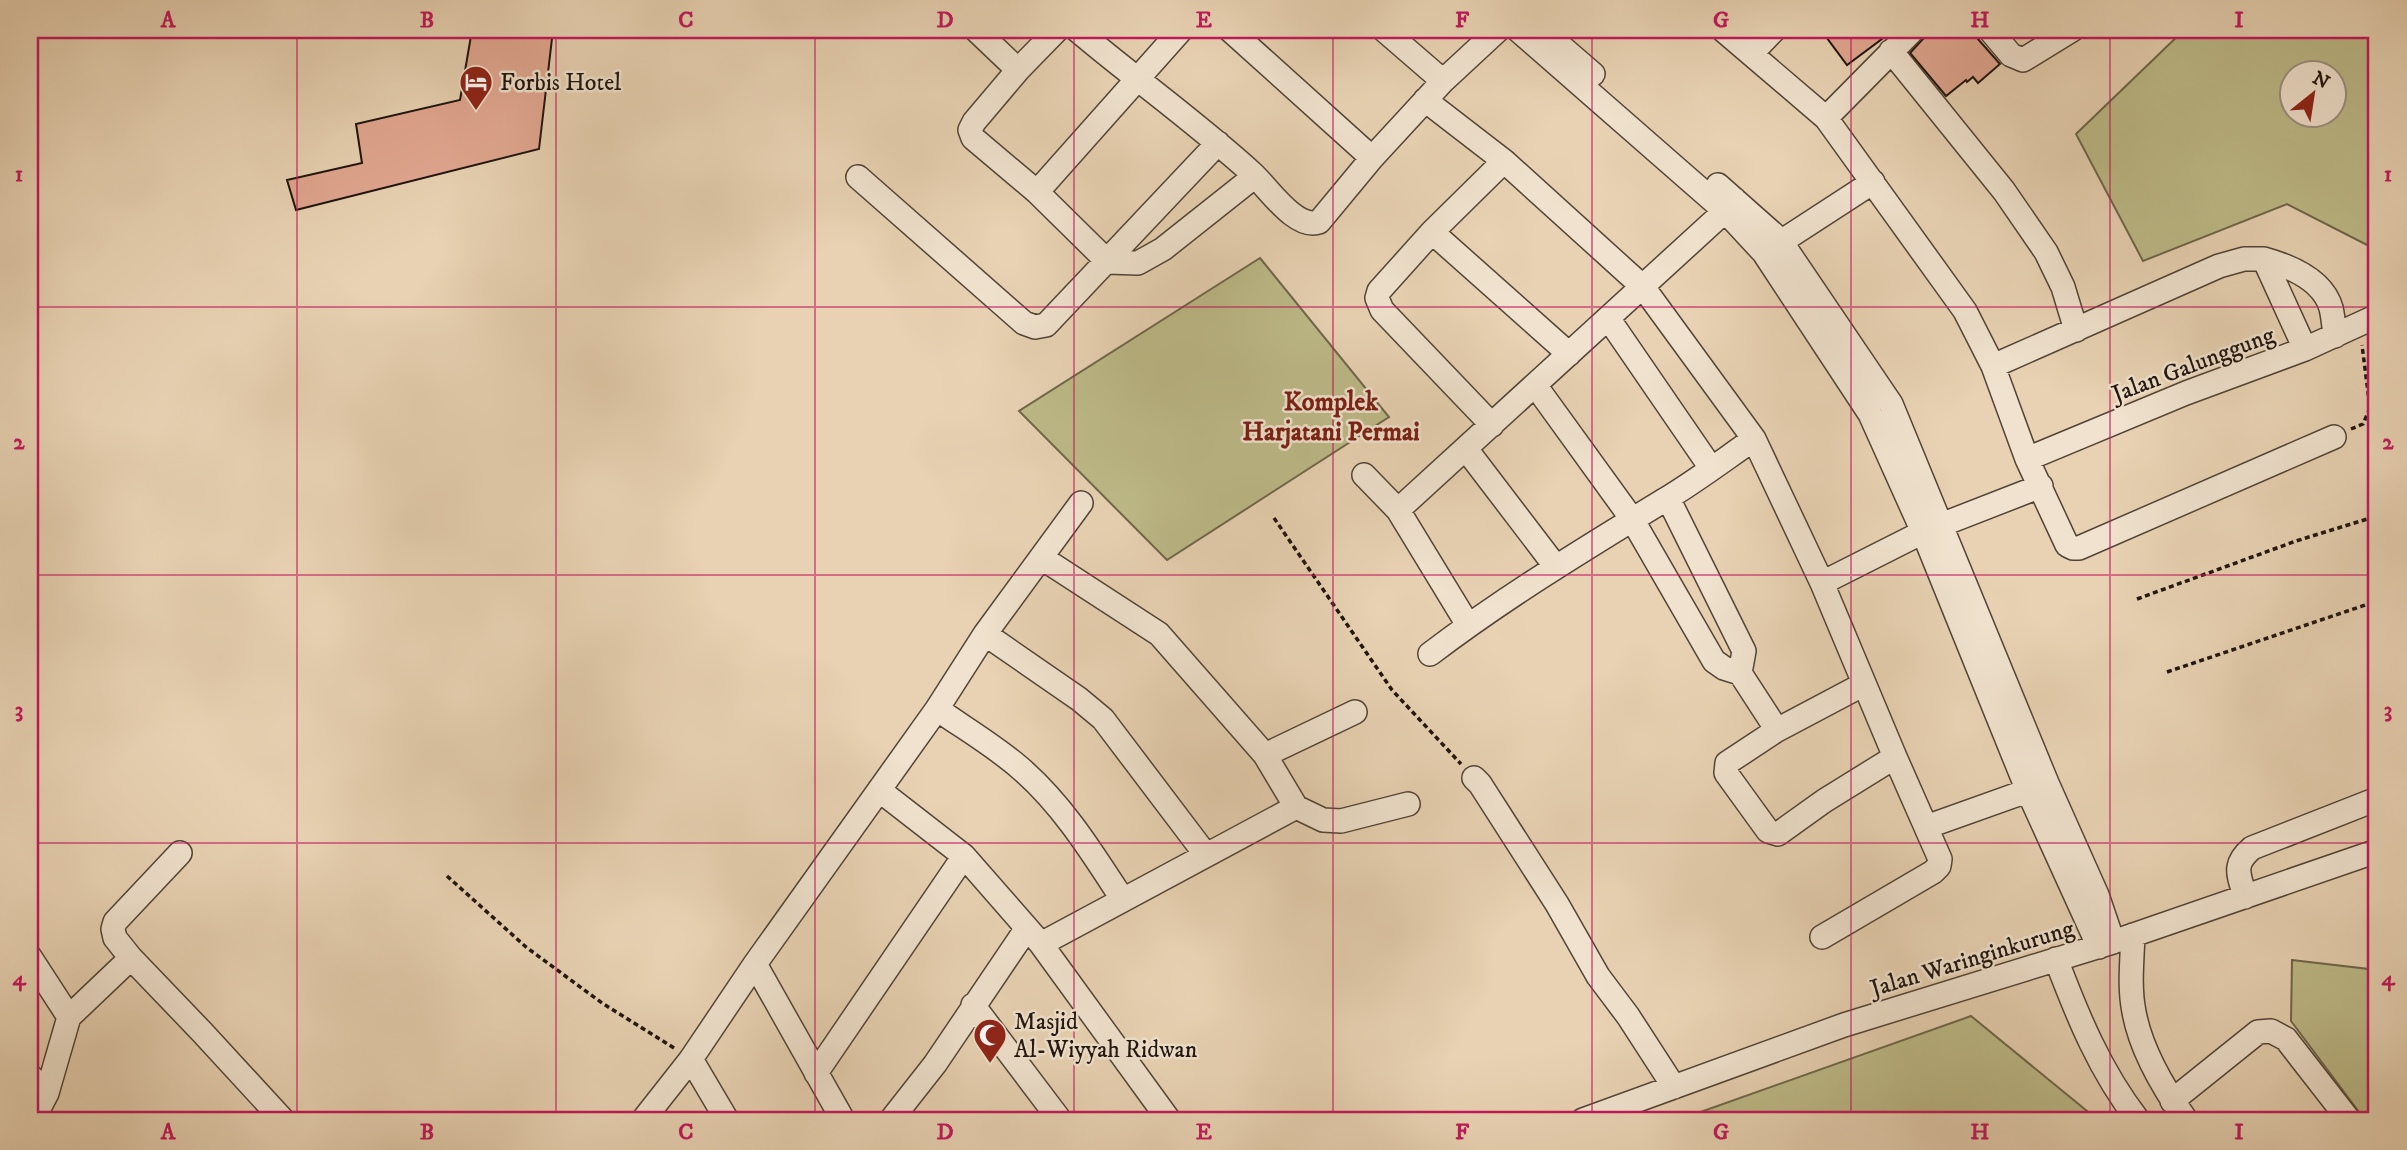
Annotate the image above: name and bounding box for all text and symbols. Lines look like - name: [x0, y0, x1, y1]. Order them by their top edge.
- text: A: [160, 6, 177, 35]
- text: B: [420, 6, 434, 35]
- text: C: [678, 6, 694, 35]
- text: D: [936, 6, 954, 35]
- text: E: [1196, 6, 1212, 35]
- text: F: [1455, 6, 1470, 35]
- text: G: [1713, 6, 1729, 35]
- text: H: [1970, 6, 1990, 35]
- text: I: [2234, 6, 2244, 35]
- north arrow: [2278, 60, 2348, 130]
- hotel icon: Forbis Hotel: [457, 63, 495, 112]
- text: N: [2308, 67, 2334, 95]
- place label: Forbis Hotel: [500, 68, 622, 98]
- text: 1: [15, 160, 23, 189]
- text: 1: [2384, 160, 2392, 189]
- street label: Jalan Galunggung: [2106, 320, 2279, 410]
- district label: Komplek Harjatani Permai: [1242, 386, 1420, 449]
- text: 2: [13, 428, 25, 457]
- text: 2: [2382, 428, 2394, 457]
- text: 3: [15, 696, 23, 725]
- text: 3: [2384, 696, 2392, 725]
- street label: Jalan Waringinkurung: [1865, 914, 2078, 1005]
- text: 4: [12, 964, 27, 993]
- text: 4: [2381, 964, 2396, 993]
- place label: Masjid Al-Wiyyah Ridwan: [1014, 1007, 1198, 1065]
- mosque icon: Masjid Al-Wiyyah Ridwan: [971, 1016, 1009, 1065]
- text: A: [160, 1118, 177, 1147]
- text: B: [420, 1118, 434, 1147]
- text: C: [678, 1118, 694, 1147]
- text: D: [936, 1118, 954, 1147]
- text: E: [1196, 1118, 1212, 1147]
- text: F: [1455, 1118, 1470, 1147]
- text: G: [1713, 1118, 1729, 1147]
- text: H: [1970, 1118, 1990, 1147]
- text: I: [2234, 1118, 2244, 1147]

